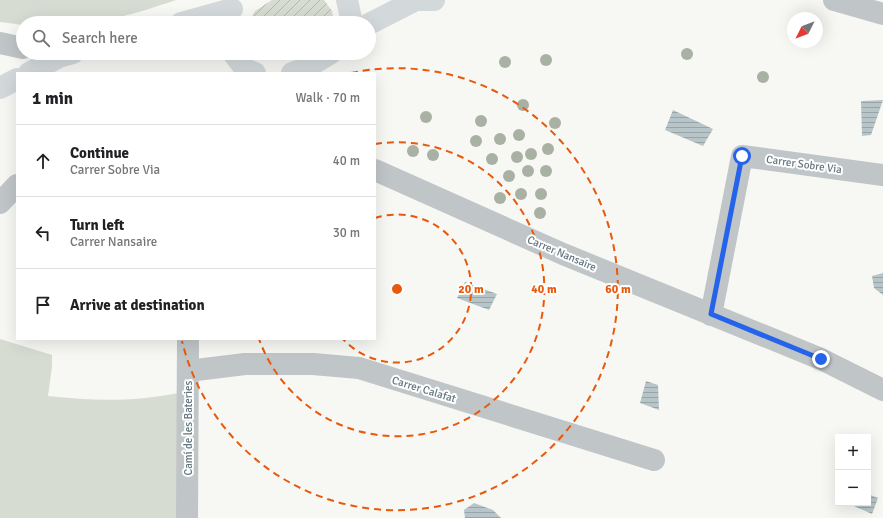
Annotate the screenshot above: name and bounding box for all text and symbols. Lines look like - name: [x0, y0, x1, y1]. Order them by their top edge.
- north arrow: [787, 12, 823, 48]
- search box: [16, 16, 376, 60]
- icon: search: [30, 27, 52, 49]
- text: Search here: [62, 29, 138, 47]
- text: 1 min: [32, 88, 73, 109]
- text: Walk · 70 m: [296, 90, 360, 106]
- text: Continue: [70, 144, 129, 162]
- route start: [733, 147, 751, 165]
- icon: ahead: [32, 150, 54, 172]
- text: 40 m: [333, 153, 360, 169]
- street label: Carrer Sobre Via: [765, 153, 843, 176]
- text: Carrer Sobre Via: [70, 162, 160, 178]
- text: Turn left: [70, 216, 124, 234]
- icon: left: [32, 222, 54, 244]
- text: 30 m: [333, 225, 360, 241]
- street label: Carrer Nansaire: [525, 233, 598, 274]
- text: Carrer Nansaire: [70, 234, 157, 250]
- centre of rings: [390, 282, 404, 296]
- text: 20 m: [458, 282, 484, 297]
- text: 40 m: [531, 282, 557, 297]
- text: 60 m: [605, 282, 631, 297]
- icon: arrive: [32, 294, 54, 316]
- text: Arrive at destination: [70, 296, 205, 314]
- route end: [812, 350, 830, 368]
- street label: Carrer Calafat: [390, 374, 457, 405]
- street label: Camí de les Bateries: [182, 380, 195, 475]
- map controls: [835, 434, 871, 506]
- button: +: [835, 434, 871, 470]
- button: −: [835, 470, 871, 506]

